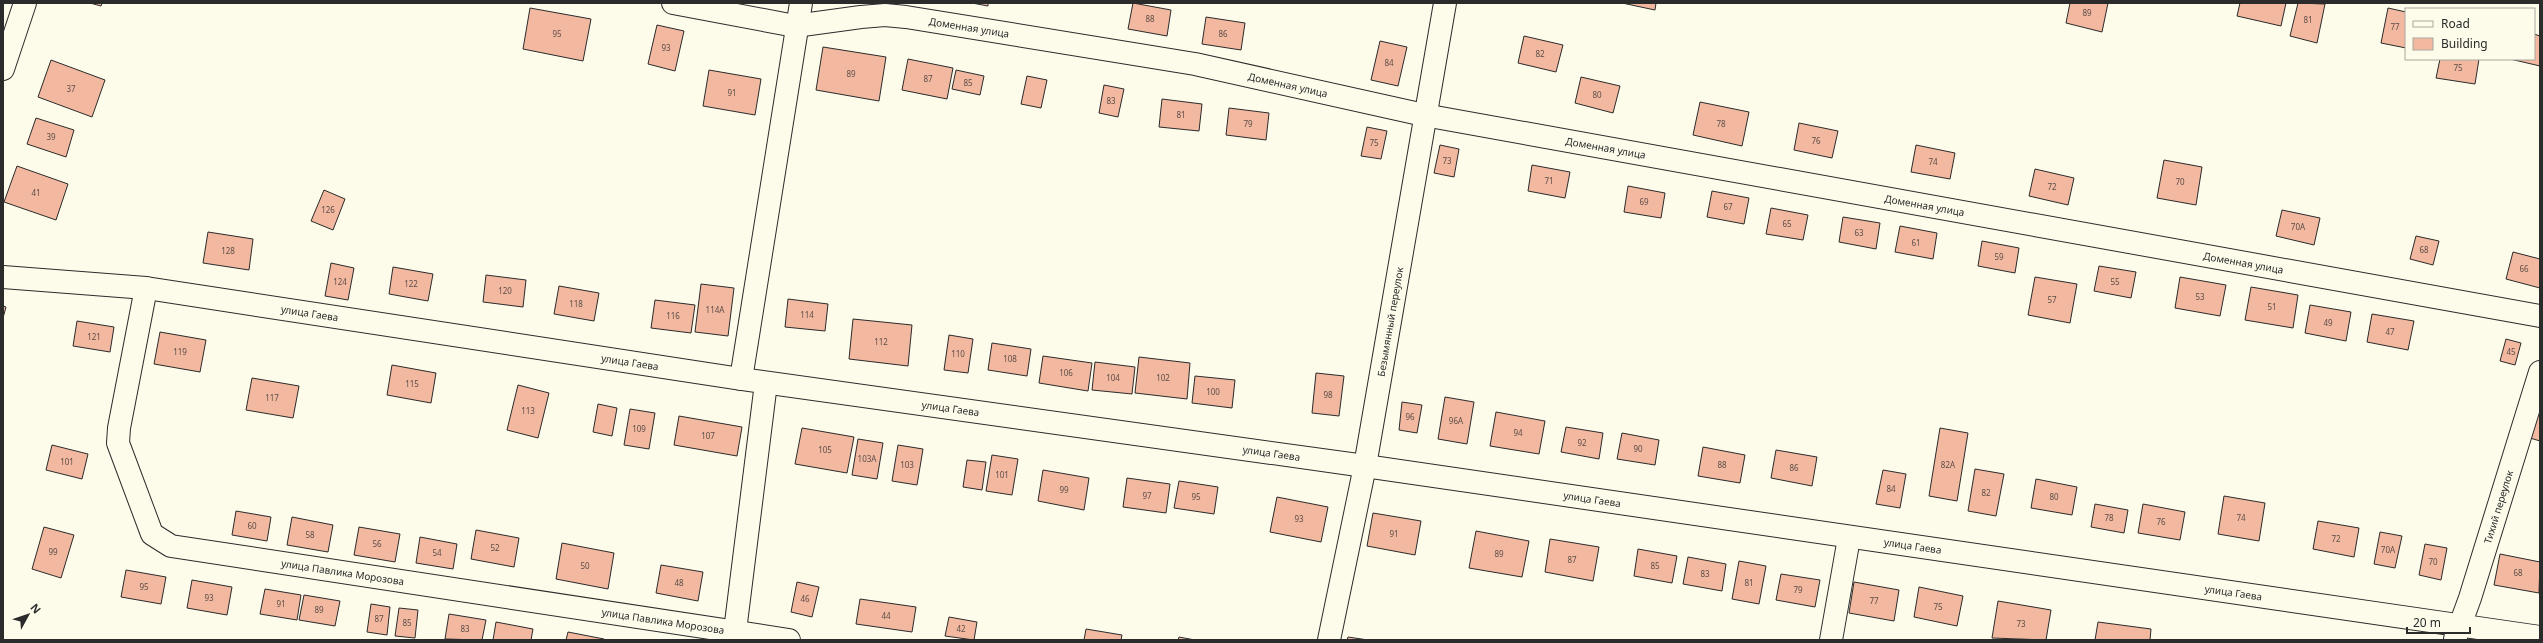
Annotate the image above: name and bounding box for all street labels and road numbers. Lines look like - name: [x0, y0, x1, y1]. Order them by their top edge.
- street label: Доменная улица: [928, 14, 1010, 41]
- street label: Доменная улица: [1247, 69, 1329, 100]
- street label: Доменная улица: [1565, 134, 1647, 162]
- street label: Доменная улица: [1883, 191, 1966, 219]
- street label: Доменная улица: [2202, 249, 2285, 277]
- street label: Безымянный переулок: [1374, 265, 1406, 378]
- street label: улица Гаева: [280, 302, 339, 324]
- street label: улица Гаева: [600, 351, 660, 373]
- street label: улица Гаева: [921, 397, 980, 419]
- street label: улица Гаева: [1242, 442, 1301, 464]
- street label: Тихий переулок: [2480, 468, 2516, 545]
- street label: улица Гаева: [1563, 488, 1622, 510]
- street label: улица Гаева: [1883, 535, 1943, 557]
- street label: улица Павлика Морозова: [280, 556, 405, 588]
- street label: улица Гаева: [2204, 581, 2263, 603]
- street label: улица Павлика Морозова: [601, 605, 725, 637]

